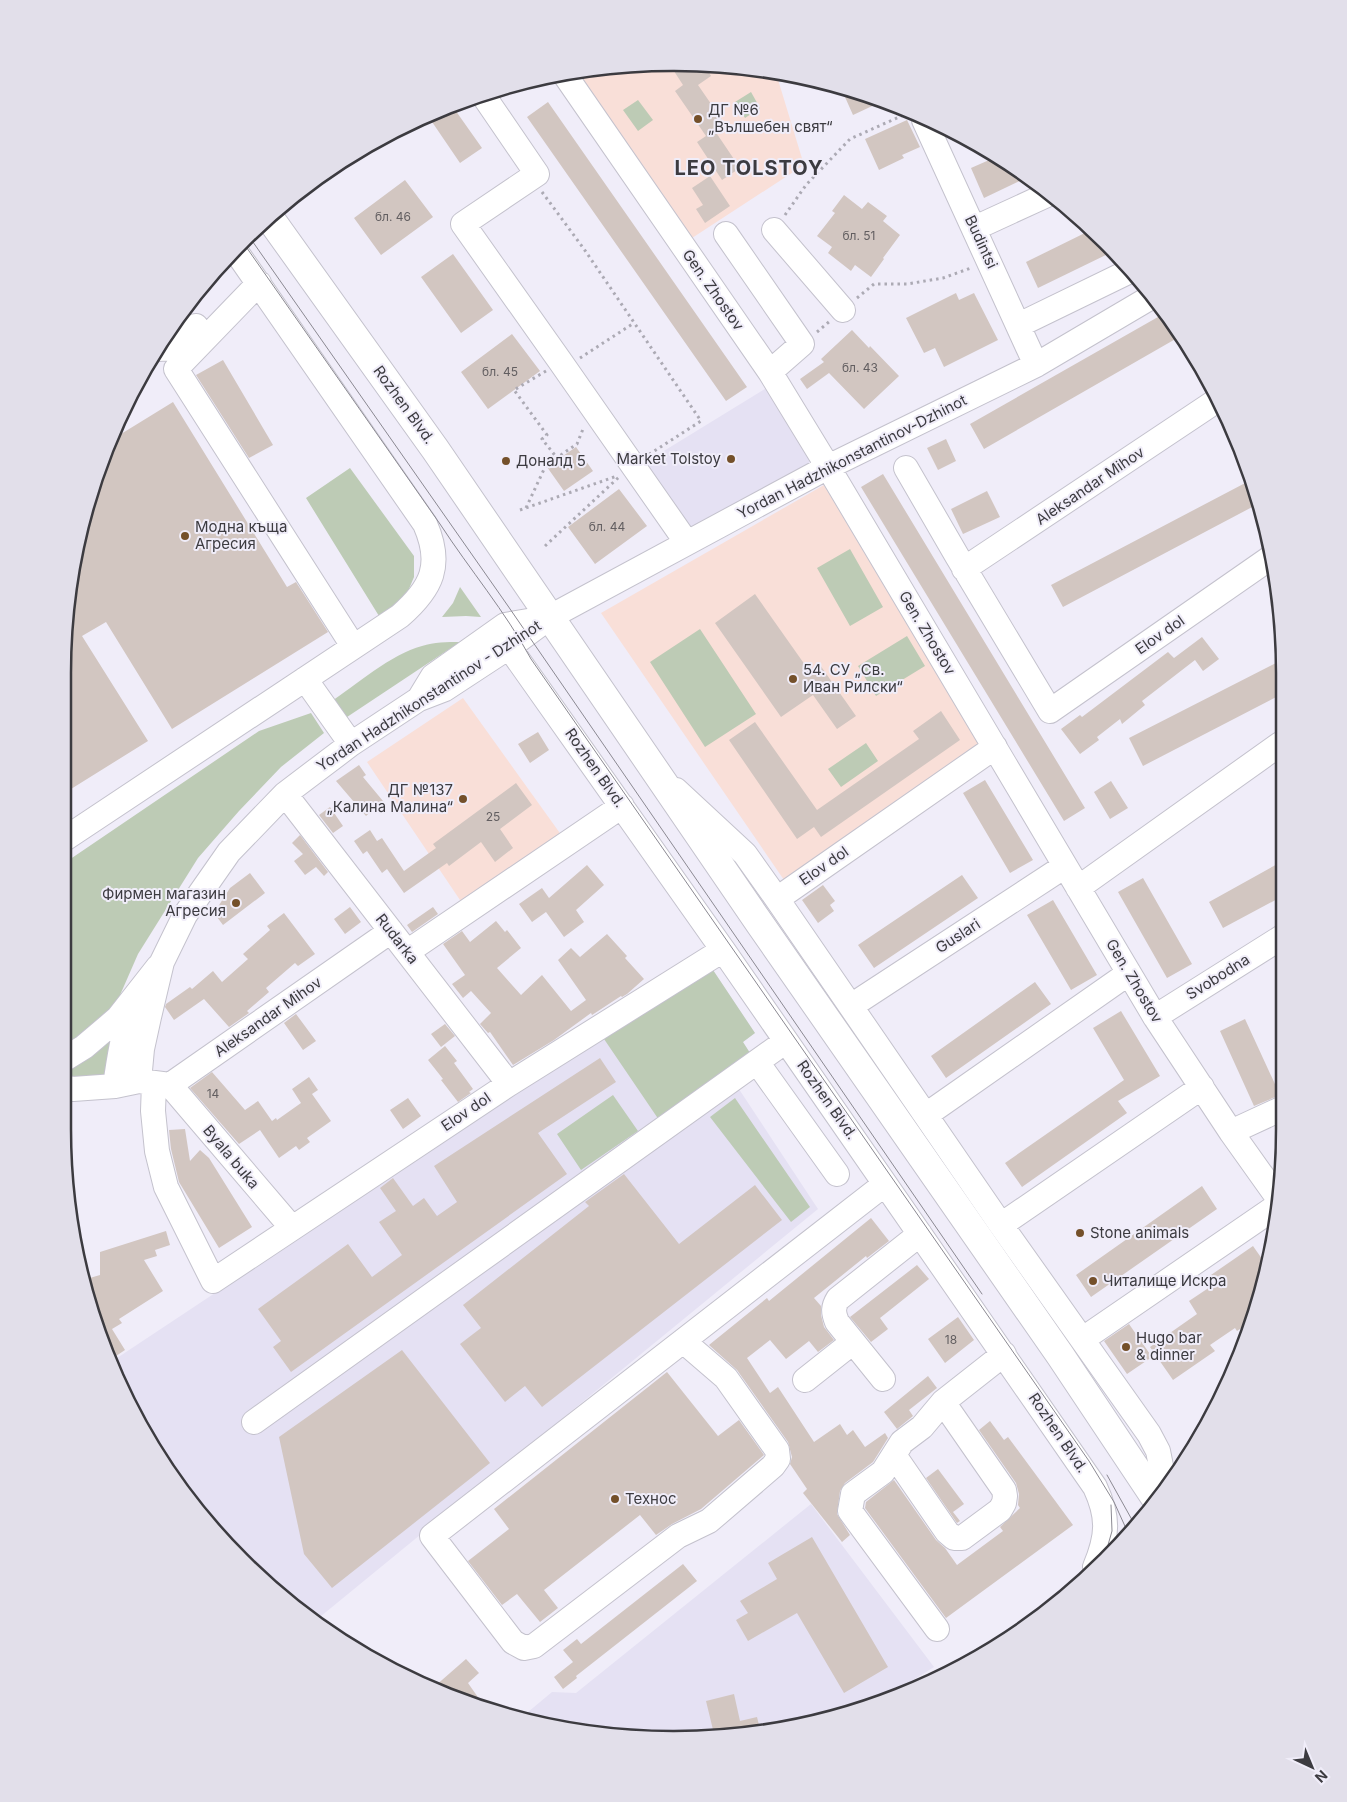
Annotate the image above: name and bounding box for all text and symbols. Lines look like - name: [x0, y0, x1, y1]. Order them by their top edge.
- place label: ДГ №6 „Вълшебен свят“: [708, 100, 833, 136]
- marker: ДГ №6 „Вълшебен свят“: [692, 113, 704, 125]
- district label: LEO TOLSTOY: [674, 156, 824, 180]
- house number: бл. 46: [375, 209, 411, 224]
- street label: Budintsi: [961, 212, 1002, 271]
- house number: бл. 51: [842, 228, 876, 243]
- street label: Gen. Zhostov: [679, 246, 749, 334]
- house number: бл. 43: [842, 360, 878, 375]
- street label: Rozhen Blvd.: [370, 362, 439, 448]
- house number: бл. 45: [482, 364, 518, 379]
- street label: Yordan Hadzhikonstantinov-Dzhinot: [734, 390, 970, 523]
- street label: Aleksandar Mihov: [1032, 442, 1148, 529]
- place label: Market Tolstoy: [616, 449, 722, 468]
- place label: Доналд 5: [516, 451, 586, 470]
- marker: Market Tolstoy: [725, 453, 737, 465]
- marker: Доналд 5: [500, 455, 512, 467]
- place label: Модна къща Агресия: [195, 517, 287, 553]
- house number: бл. 44: [589, 519, 625, 534]
- marker: Модна къща Агресия: [179, 530, 191, 542]
- street label: Gen. Zhostov: [895, 587, 960, 679]
- street label: Elov dol: [1131, 611, 1188, 658]
- street label: Yordan Hadzhikonstantinov - Dzhinot: [313, 616, 545, 775]
- place label: 54. СУ „Св. Иван Рилски“: [803, 660, 903, 696]
- marker: 54. СУ „Св. Иван Рилски“: [787, 673, 799, 685]
- street label: Rozhen Blvd.: [561, 724, 630, 811]
- place label: ДГ №137 „Калина Малина“: [326, 780, 453, 816]
- marker: ДГ №137 „Калина Малина“: [457, 793, 469, 805]
- house number: 25: [486, 809, 500, 824]
- street label: Elov dol: [795, 842, 852, 889]
- place label: Фирмен магазин Агресия: [102, 884, 226, 920]
- marker: Фирмен магазин Агресия: [230, 897, 242, 909]
- street label: Rudarka: [372, 910, 423, 968]
- street label: Guslari: [932, 914, 984, 957]
- street label: Gen. Zhostov: [1102, 935, 1167, 1027]
- street label: Svobodna: [1182, 950, 1253, 1004]
- street label: Aleksandar Mihov: [210, 972, 326, 1061]
- street label: Rozhen Blvd.: [793, 1056, 862, 1143]
- house number: 14: [207, 1086, 220, 1101]
- street label: Elov dol: [437, 1088, 494, 1135]
- street label: Byala buka: [199, 1121, 264, 1192]
- place label: Stone animals: [1090, 1223, 1189, 1242]
- marker: Stone animals: [1074, 1227, 1086, 1239]
- place label: Читалище Искра: [1103, 1271, 1226, 1290]
- marker: Читалище Искра: [1087, 1275, 1099, 1287]
- place label: Hugo bar & dinner: [1136, 1328, 1202, 1364]
- house number: 18: [945, 1332, 957, 1347]
- marker: Hugo bar & dinner: [1120, 1341, 1132, 1353]
- street label: Rozhen Blvd.: [1025, 1389, 1092, 1476]
- place label: Технос: [625, 1489, 677, 1508]
- marker: Технос: [609, 1493, 621, 1505]
- north arrow: [1287, 1742, 1337, 1792]
- text: N: [1312, 1767, 1331, 1787]

